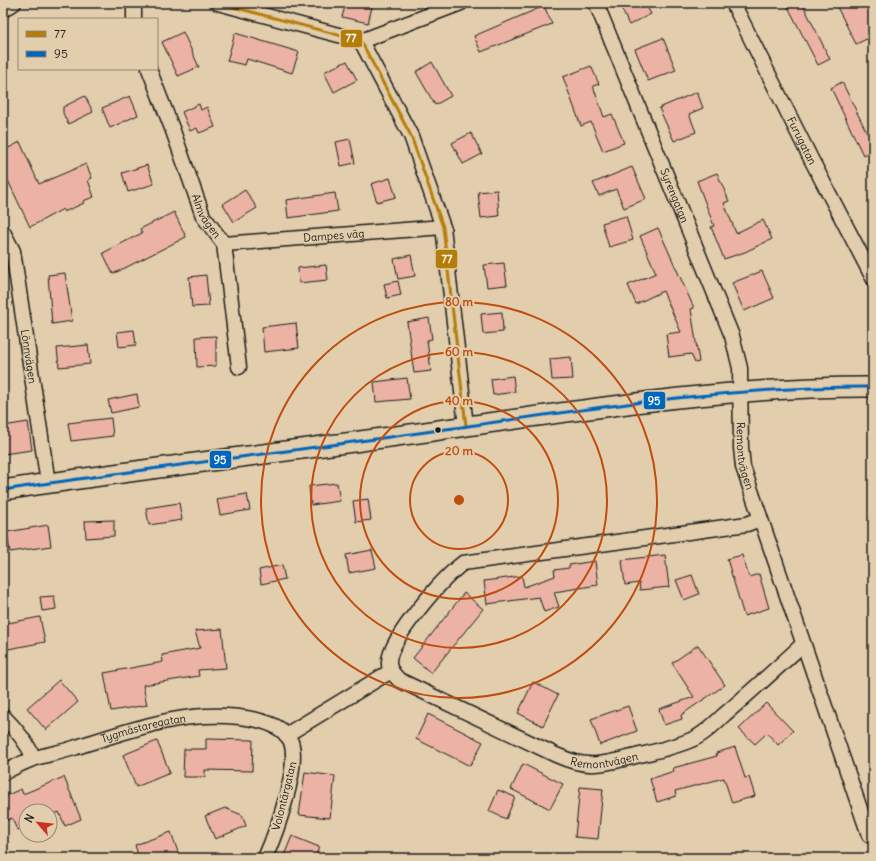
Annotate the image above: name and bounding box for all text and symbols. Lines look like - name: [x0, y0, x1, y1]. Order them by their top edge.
- legend: [18, 18, 158, 70]
- text: 77: [54, 26, 66, 41]
- line badge: 77: [340, 29, 363, 48]
- text: 77: [346, 31, 357, 45]
- text: 95: [54, 46, 68, 61]
- street label: Furugatan: [784, 114, 820, 167]
- street label: Syrengatan: [657, 166, 692, 225]
- street label: Almvägen: [189, 192, 224, 241]
- street label: Dampes väg: [303, 226, 365, 245]
- line badge: 77: [435, 249, 458, 269]
- text: 77: [442, 252, 453, 266]
- text: 80 m: [445, 294, 474, 309]
- street label: Lönnvägen: [18, 328, 40, 384]
- text: 60 m: [445, 344, 474, 359]
- line badge: 95: [643, 391, 666, 410]
- text: 40 m: [445, 393, 474, 408]
- text: 95: [648, 394, 660, 408]
- street label: Remontvägen: [734, 422, 757, 491]
- unlabelled marker: [433, 425, 443, 435]
- text: 20 m: [445, 443, 473, 458]
- line badge: 95: [209, 450, 232, 469]
- text: 95: [214, 453, 226, 467]
- centre of rings: [452, 493, 466, 507]
- street label: Tygmästaregatan: [99, 711, 187, 746]
- street label: Remontvägen: [569, 749, 639, 771]
- street label: Volontärgatan: [269, 760, 299, 832]
- north arrow: [18, 803, 58, 843]
- text: N: [21, 812, 37, 825]

